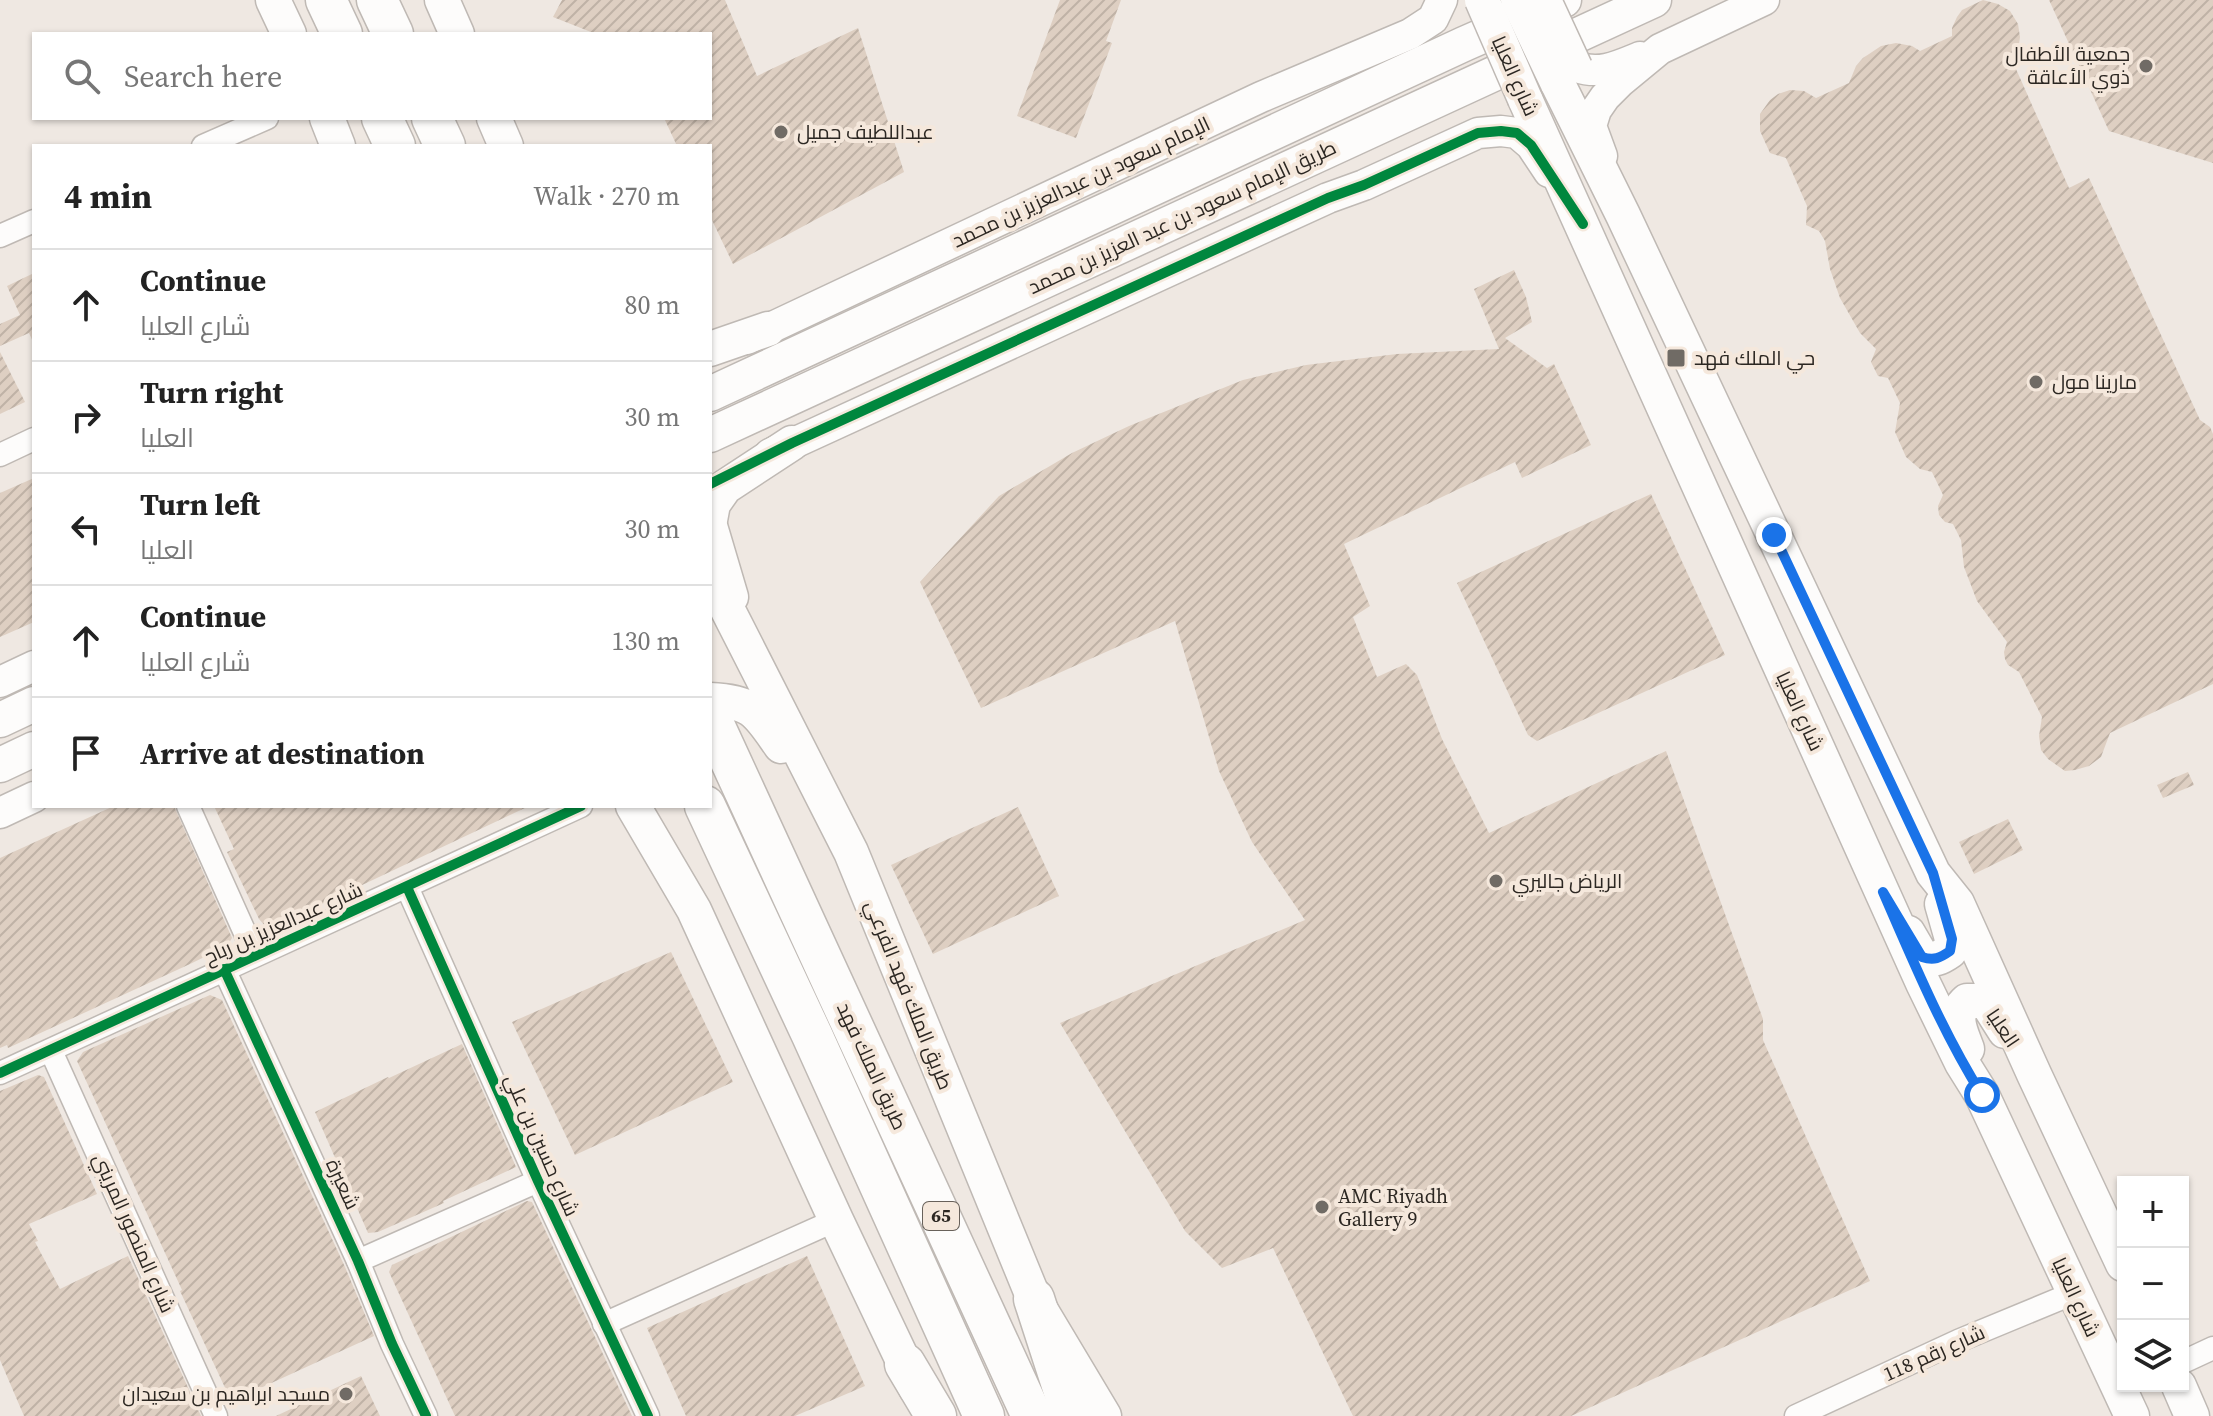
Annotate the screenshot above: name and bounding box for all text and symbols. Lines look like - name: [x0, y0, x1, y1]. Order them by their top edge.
- search box: [32, 32, 712, 120]
- street label: شارع العليا: [1485, 32, 1545, 120]
- place label: جمعية الأطفال ذوي الأعاقة: [2005, 40, 2130, 93]
- icon: search: [60, 54, 104, 98]
- text: Search here: [124, 56, 282, 97]
- marker: جمعية الأطفال ذوي الأعاقة: [2137, 57, 2155, 75]
- street label: الإمام سعود بن عبدالعزيز بن محمد: [947, 110, 1215, 254]
- place label: عبداللطيف جميل: [797, 118, 934, 146]
- marker: عبداللطيف جميل: [772, 123, 790, 141]
- street label: طريق الإمام سعود بن عبد العزيز بن محمد: [1023, 133, 1341, 301]
- text: 4 min: [64, 173, 152, 219]
- text: Walk · 270 m: [533, 178, 680, 214]
- text: Continue: [140, 260, 266, 301]
- icon: ahead: [64, 283, 108, 327]
- text: 80 m: [625, 287, 680, 323]
- text: شارع العليا: [140, 308, 250, 344]
- place label: حي الملك فهد: [1694, 344, 1815, 374]
- marker: حي الملك فهد: [1665, 347, 1687, 369]
- place label: مارينا مول: [2052, 368, 2137, 396]
- text: Turn right: [140, 372, 283, 413]
- marker: مارينا مول: [2027, 373, 2045, 391]
- icon: right: [64, 395, 108, 439]
- text: 30 m: [625, 399, 680, 435]
- text: العليا: [140, 420, 194, 456]
- text: Turn left: [140, 484, 260, 525]
- icon: left: [64, 507, 108, 551]
- text: 30 m: [625, 511, 680, 547]
- route end: [1756, 517, 1792, 553]
- text: العليا: [140, 532, 194, 568]
- text: Continue: [140, 596, 266, 637]
- icon: ahead: [64, 619, 108, 663]
- text: 130 m: [612, 623, 680, 659]
- text: شارع العليا: [140, 644, 250, 680]
- street label: شارع العليا: [1769, 667, 1831, 755]
- icon: arrive: [64, 731, 108, 775]
- text: Arrive at destination: [140, 733, 425, 774]
- place label: الرياض جاليري: [1512, 867, 1623, 897]
- marker: الرياض جاليري: [1487, 872, 1505, 890]
- street label: شارع عبدالعزيز بن رباح: [199, 875, 367, 971]
- street label: طريق الملك فهد الفرعي: [860, 897, 958, 1093]
- street label: طريق الملك فهد: [832, 998, 912, 1134]
- street label: العليا: [1980, 1003, 2026, 1053]
- street label: شارع حسين بن علي: [496, 1069, 586, 1221]
- route start: [1964, 1077, 2000, 1113]
- street label: شارع المنصور المريني: [84, 1149, 182, 1318]
- street label: شعيرة: [319, 1154, 367, 1214]
- map controls: [2117, 1176, 2189, 1392]
- button: +: [2117, 1176, 2189, 1248]
- place label: AMC Riyadh Gallery 9: [1338, 1182, 1448, 1233]
- marker: AMC Riyadh Gallery 9: [1313, 1198, 1331, 1216]
- road number: 65: [923, 1202, 959, 1230]
- button: −: [2117, 1248, 2189, 1320]
- street label: شارع العليا: [2045, 1253, 2107, 1341]
- street label: شارع رقم 118: [1879, 1318, 1989, 1388]
- button: layers: [2117, 1320, 2189, 1392]
- place label: مسجد ابراهيم بن سعيدان: [122, 1380, 330, 1408]
- marker: مسجد ابراهيم بن سعيدان: [337, 1385, 355, 1403]

